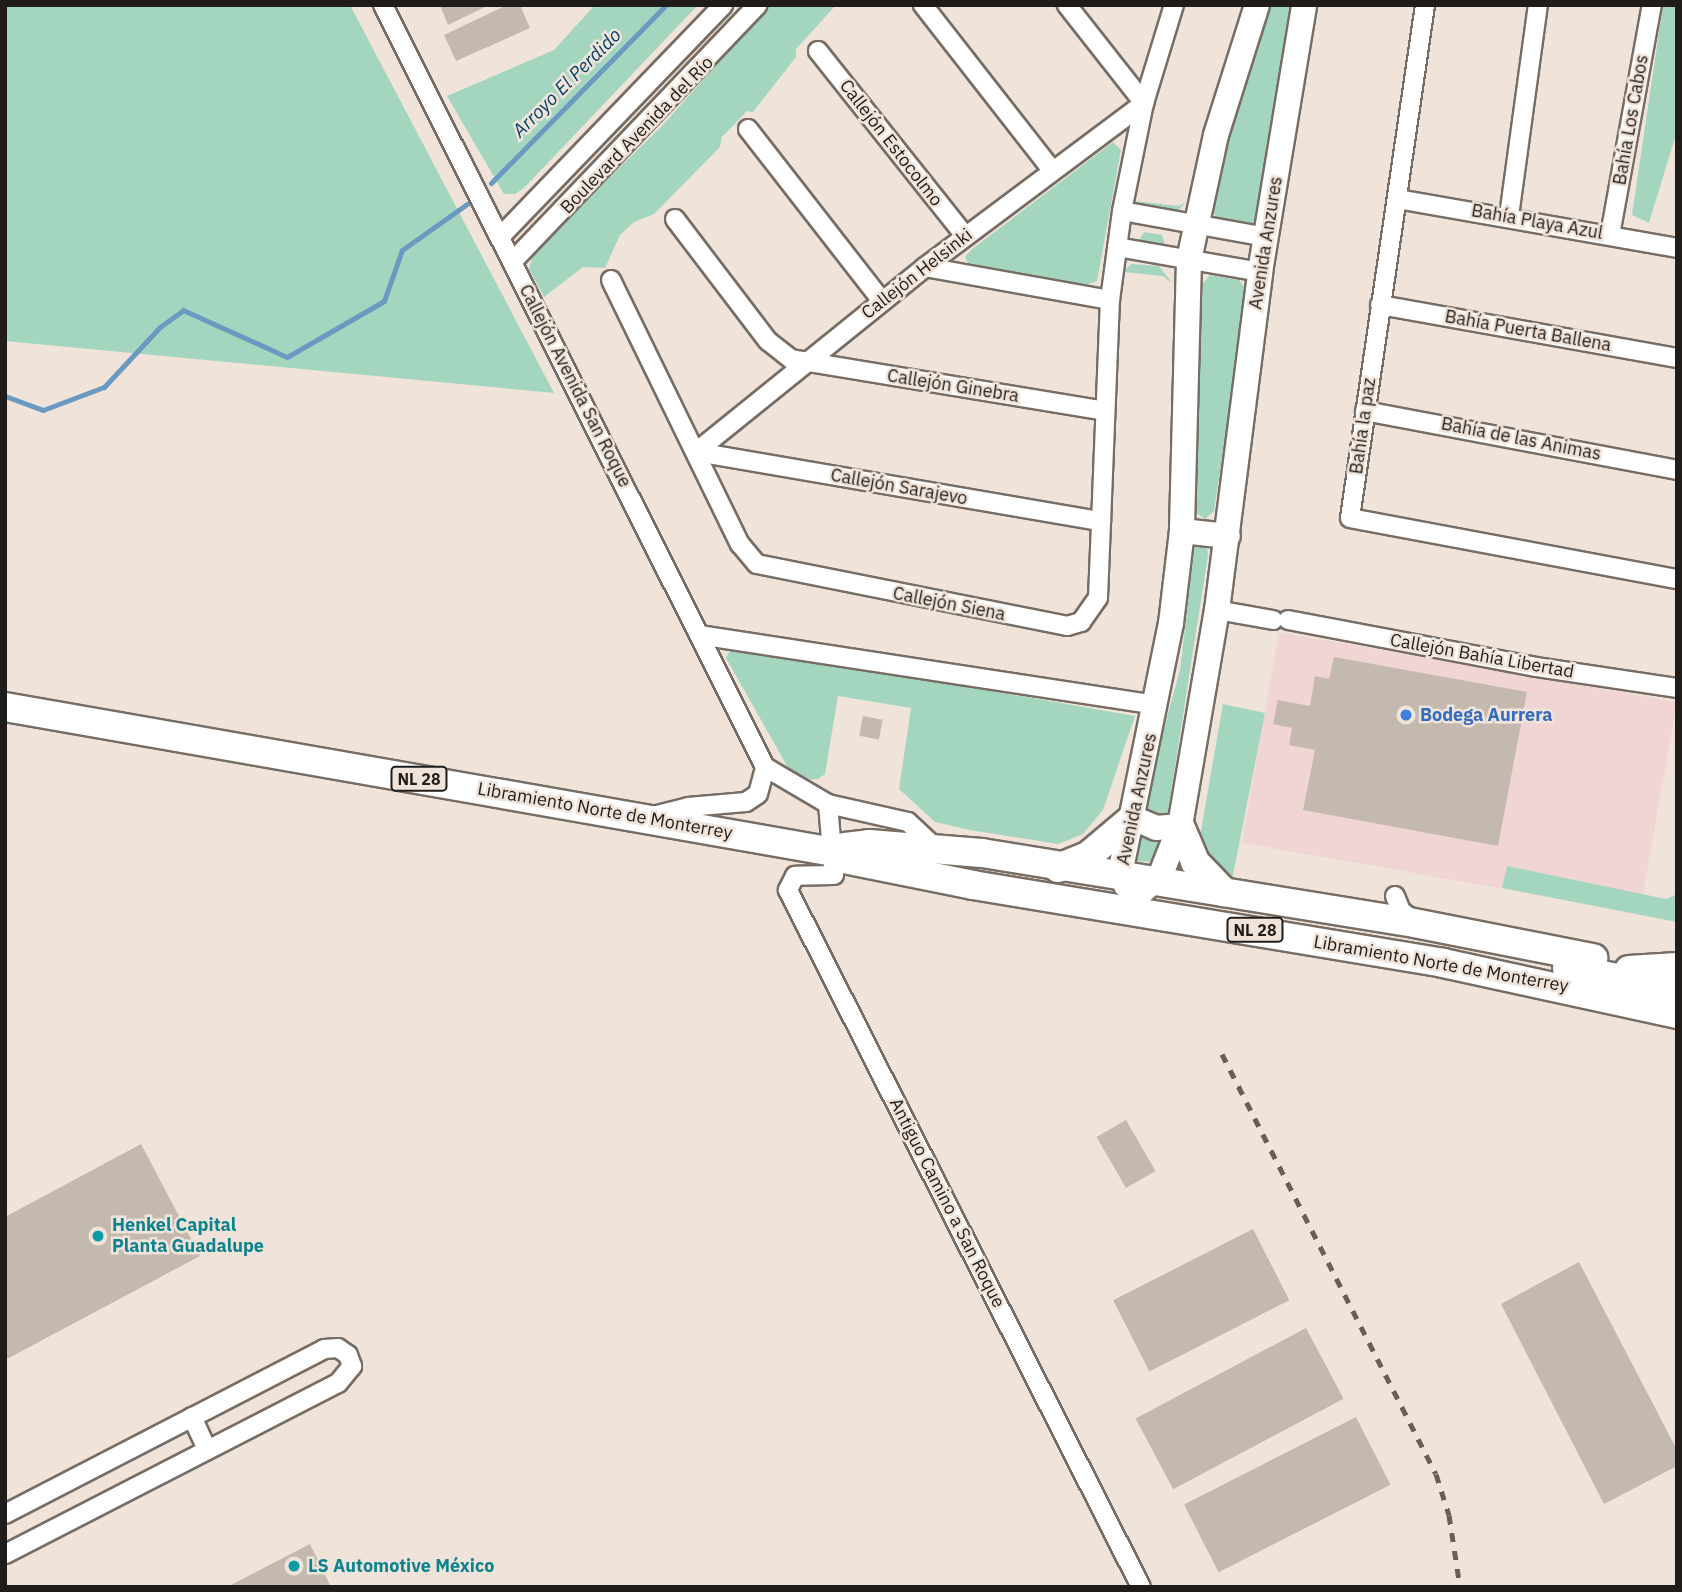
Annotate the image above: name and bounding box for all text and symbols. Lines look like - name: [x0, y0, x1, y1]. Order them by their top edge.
- water label: Arroyo El Perdido: [508, 24, 626, 142]
- street label: Boulevard Avenida del Río: [556, 52, 718, 218]
- street label: Bahía Los Cabos: [1609, 53, 1653, 187]
- street label: Callejón Estocolmo: [835, 75, 947, 211]
- street label: Avenida Anzures: [1245, 175, 1287, 311]
- street label: Bahía Playa Azul: [1470, 200, 1604, 244]
- street label: Callejón Helsinki: [857, 224, 977, 324]
- street label: Callejón Avenida San Roque: [514, 281, 636, 491]
- street label: Bahía Puerta Ballena: [1443, 306, 1613, 356]
- street label: Callejón Ginebra: [886, 365, 1020, 407]
- street label: Bahía la paz: [1346, 376, 1380, 476]
- street label: Bahía de las Animas: [1439, 413, 1603, 465]
- street label: Callejón Sarajevo: [829, 464, 969, 510]
- street label: Callejón Siena: [891, 583, 1007, 625]
- street label: Callejón Bahía Libertad: [1388, 629, 1576, 683]
- place label: Bodega Aurrera: [1420, 704, 1552, 726]
- marker: Bodega Aurrera: [1398, 707, 1414, 723]
- street label: Avenida Anzures: [1112, 731, 1162, 867]
- road number: NL 28: [389, 766, 449, 792]
- street label: Libramiento Norte de Monterrey: [476, 778, 734, 844]
- road number: NL 28: [1225, 918, 1285, 942]
- street label: Libramiento Norte de Monterrey: [1312, 931, 1570, 997]
- street label: Antiguo Camino a San Roque: [885, 1095, 1009, 1311]
- place label: Henkel Capital Planta Guadalupe: [112, 1215, 264, 1258]
- marker: Henkel Capital Planta Guadalupe: [90, 1228, 106, 1244]
- place label: LS Automotive México: [308, 1555, 494, 1577]
- marker: LS Automotive México: [286, 1558, 302, 1574]

